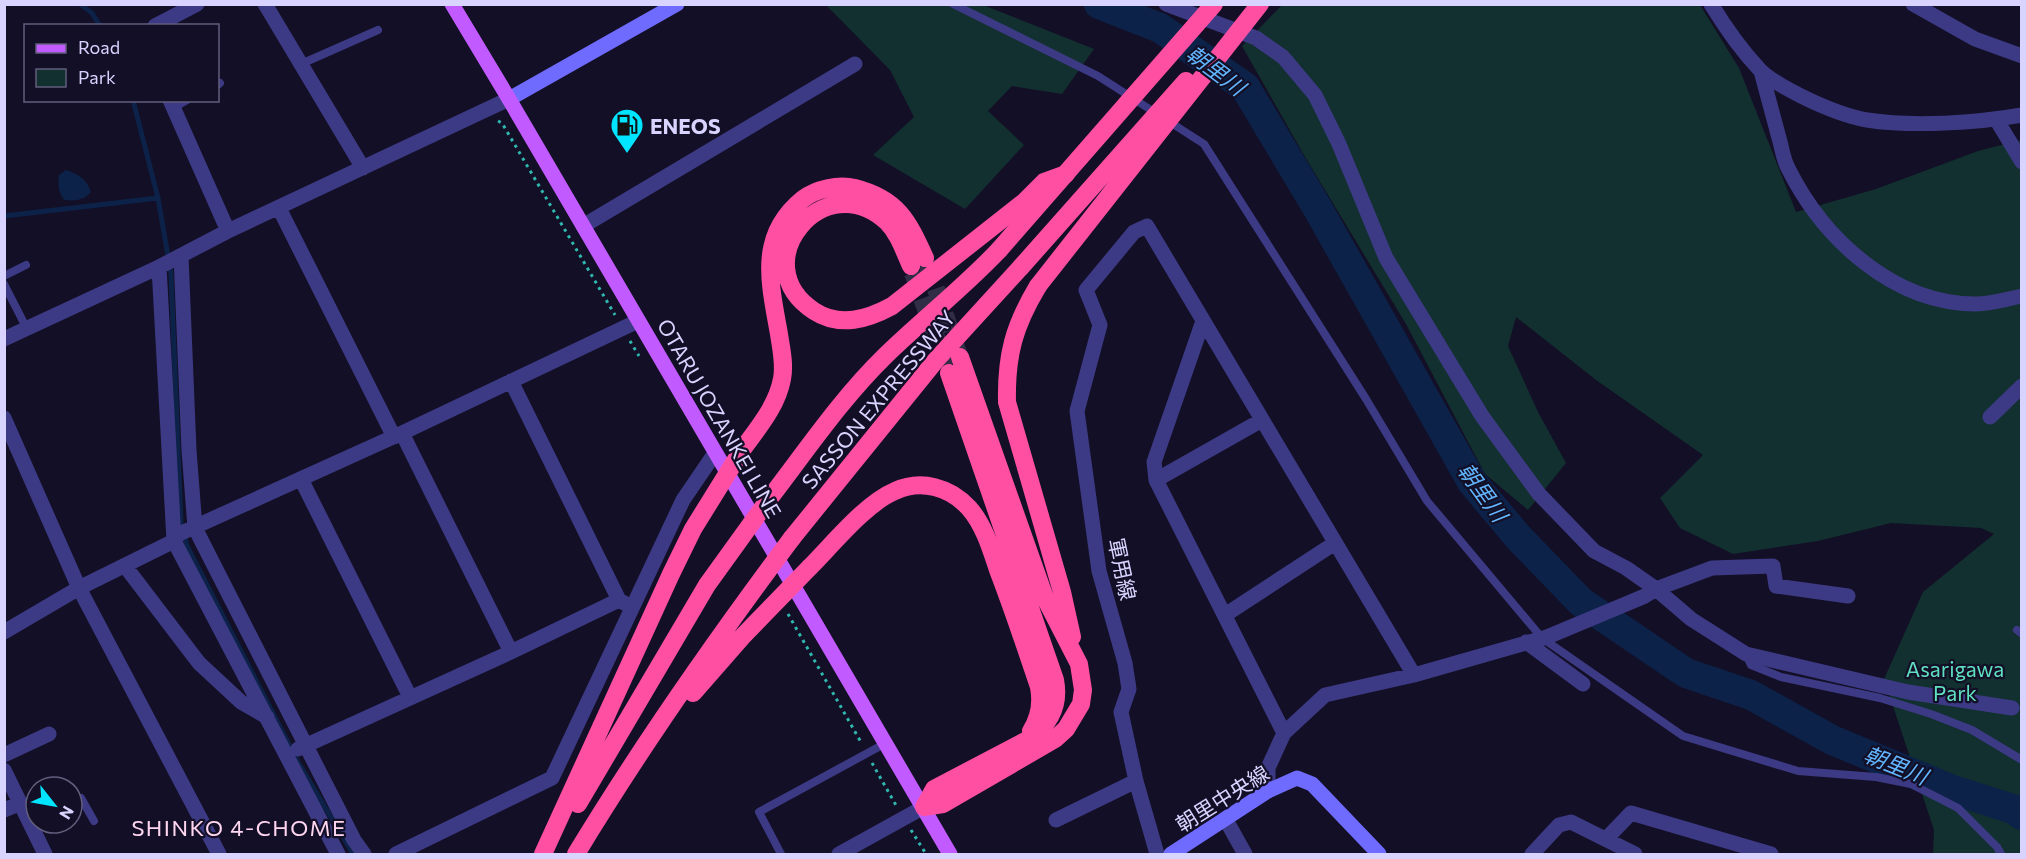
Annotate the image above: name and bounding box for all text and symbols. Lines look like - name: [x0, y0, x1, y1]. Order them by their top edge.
- legend: [24, 24, 219, 102]
- text: Road: [78, 36, 120, 58]
- water label: 朝里川: [1182, 39, 1252, 102]
- text: Park: [78, 66, 116, 88]
- fuel station icon: ENEOS: [609, 107, 645, 154]
- place label: ENEOS: [650, 113, 721, 138]
- street label: SASSON EXPRESSWAY: [796, 304, 960, 493]
- street label: OTARU JOZANKEI LINE: [653, 314, 787, 522]
- water label: 朝里川: [1453, 457, 1514, 528]
- street label: 軍用線: [1104, 536, 1142, 602]
- park label: Asarigawa Park: [1906, 656, 2004, 705]
- water label: 朝里川: [1860, 740, 1934, 791]
- street label: 朝里中央線: [1171, 760, 1273, 836]
- north arrow: [24, 775, 84, 835]
- text: N: [56, 803, 79, 823]
- district label: SHINKO 4-CHOME: [131, 814, 347, 841]

